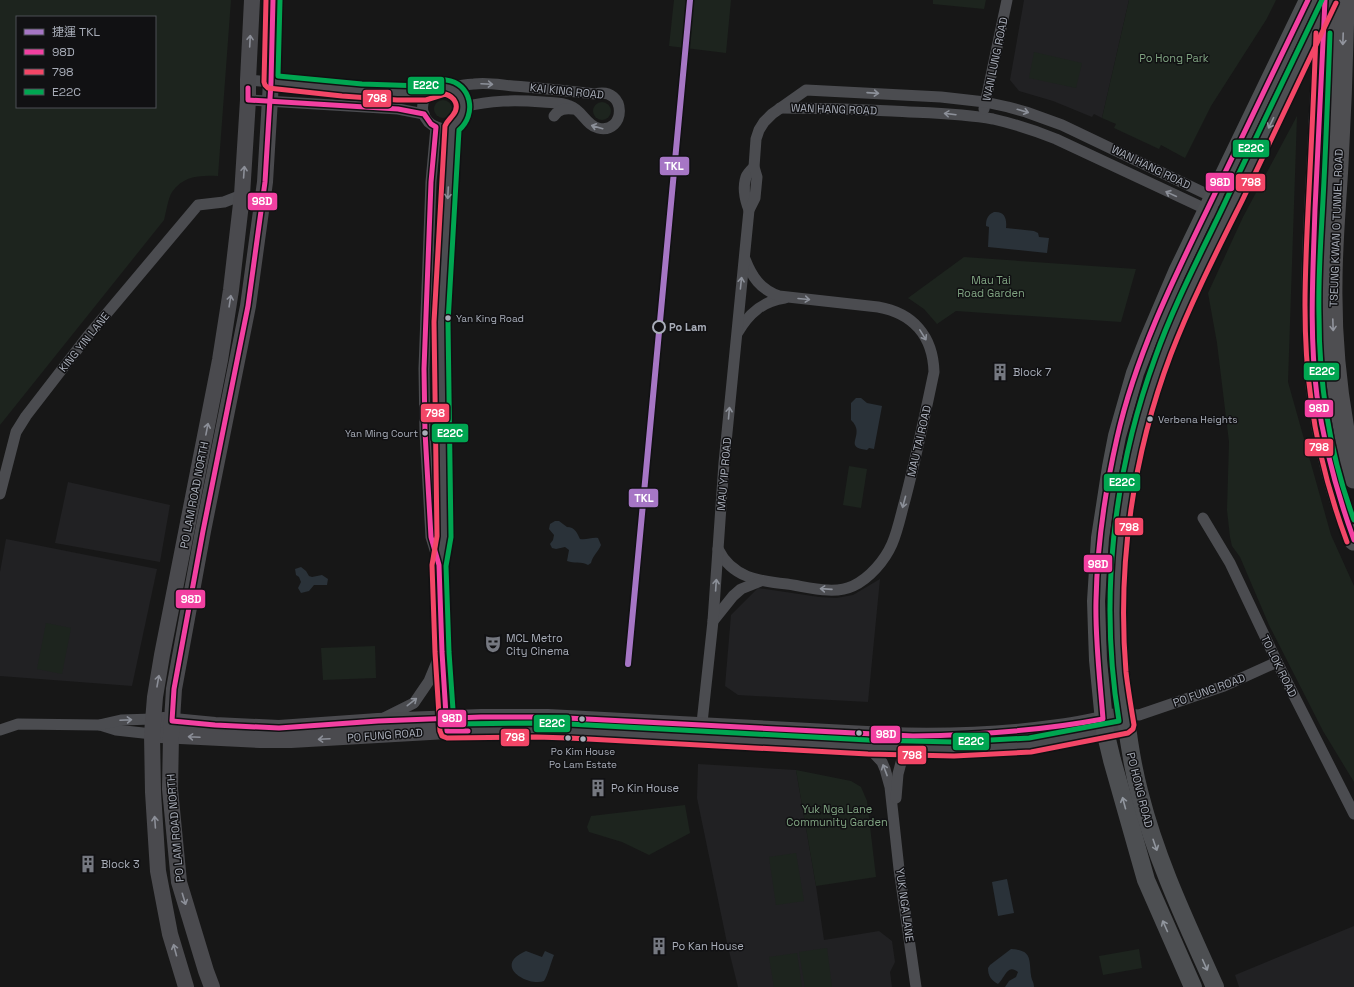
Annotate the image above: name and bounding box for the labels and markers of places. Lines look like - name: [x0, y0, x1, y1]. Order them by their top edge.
- place label: Yan King Road: [456, 312, 524, 325]
- marker: Yan King Road: [443, 313, 453, 323]
- marker: Po Lam: [652, 320, 666, 334]
- place label: Po Lam: [669, 320, 707, 334]
- building icon: Block 7: [990, 362, 1010, 382]
- place label: Block 7: [1013, 365, 1051, 379]
- place label: Verbena Heights: [1158, 413, 1238, 426]
- marker: Verbena Heights: [1145, 414, 1155, 424]
- place label: Yan Ming Court: [345, 427, 418, 440]
- marker: Yan Ming Court: [420, 428, 430, 438]
- place label: MCL Metro City Cinema: [506, 631, 570, 658]
- theatre icon: MCL Metro City Cinema: [483, 634, 503, 654]
- unlabelled marker: [577, 714, 587, 724]
- unlabelled marker: [854, 728, 864, 738]
- unlabelled marker: [563, 733, 573, 743]
- marker: Po Kim House Po Lam Estate: [578, 734, 588, 744]
- place label: Po Kim House Po Lam Estate: [549, 745, 617, 771]
- building icon: Po Kin House: [588, 778, 608, 798]
- place label: Po Kin House: [611, 781, 679, 795]
- building icon: Block 3: [78, 854, 98, 874]
- place label: Block 3: [101, 857, 140, 871]
- building icon: Po Kan House: [649, 936, 669, 956]
- place label: Po Kan House: [672, 939, 744, 953]

